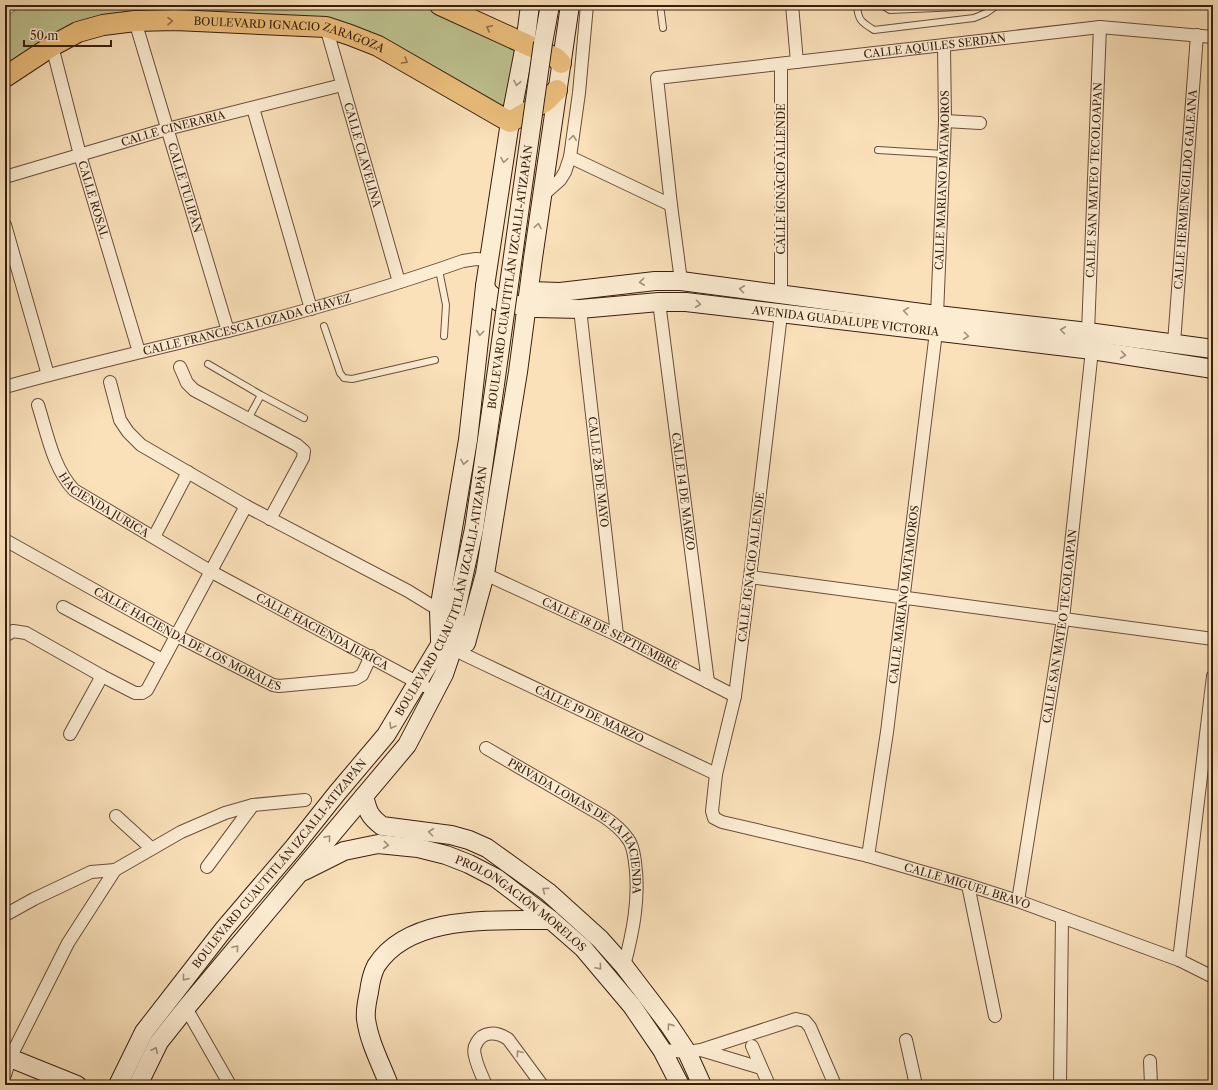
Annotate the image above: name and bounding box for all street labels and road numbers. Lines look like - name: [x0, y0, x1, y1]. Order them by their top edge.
- street label: BOULEVARD IGNACIO ZARAGOZA: [193, 14, 388, 56]
- street label: CALLE AQUILES SERDÁN: [863, 31, 1007, 61]
- street label: CALLE SAN MATEO TECOLOAPAN: [1083, 82, 1105, 278]
- street label: CALLE HERMENEGILDO GALEANA: [1171, 88, 1200, 290]
- street label: CALLE MARIANO MATAMOROS: [932, 90, 952, 270]
- street label: CALLE CLAVELINA: [341, 101, 385, 210]
- street label: CALLE IGNACIO ALLENDE: [774, 103, 788, 255]
- street label: CALLE CINERARIA: [119, 107, 228, 149]
- street label: CALLE TULIPÁN: [165, 141, 205, 234]
- street label: BOULEVARD CUAUTITLÁN IZCALLI-ATIZAPÁN: [485, 144, 535, 410]
- street label: CALLE ROSAL: [75, 159, 112, 241]
- street label: CALLE FRANCESCA LOZADA CHÁVEZ: [141, 290, 353, 358]
- street label: AVENIDA GUADALUPE VICTORIA: [750, 303, 941, 339]
- street label: CALLE 28 DE MAYO: [585, 416, 612, 528]
- street label: CALLE 14 DE MARZO: [669, 432, 698, 551]
- street label: BOULEVARD CUAUTITLÁN IZCALLI-ATIZAPÁN: [392, 465, 490, 719]
- street label: HACIENDA JURICA: [56, 470, 152, 541]
- street label: CALLE IGNACIO ALLENDE: [735, 491, 767, 643]
- street label: CALLE MARIANO MATAMOROS: [886, 504, 922, 685]
- street label: CALLE SAN MATEO TECOLOAPAN: [1039, 528, 1080, 724]
- street label: CALLE HACIENDA DE LOS MORALES: [91, 584, 282, 693]
- street label: CALLE HACIENDA JURICA: [254, 590, 392, 673]
- street label: CALLE 18 DE SEPTIEMBRE: [540, 594, 682, 673]
- street label: CALLE 19 DE MARZO: [533, 682, 646, 746]
- street label: PRIVADA LOMAS DE LA HACIENDA: [505, 755, 644, 895]
- street label: BOULEVARD CUAUTITLÁN IZCALLI-ATIZAPÁN: [189, 756, 370, 971]
- street label: PROLONGACIÓN MORELOS: [453, 852, 589, 954]
- street label: CALLE MIGUEL BRAVO: [903, 860, 1032, 912]

